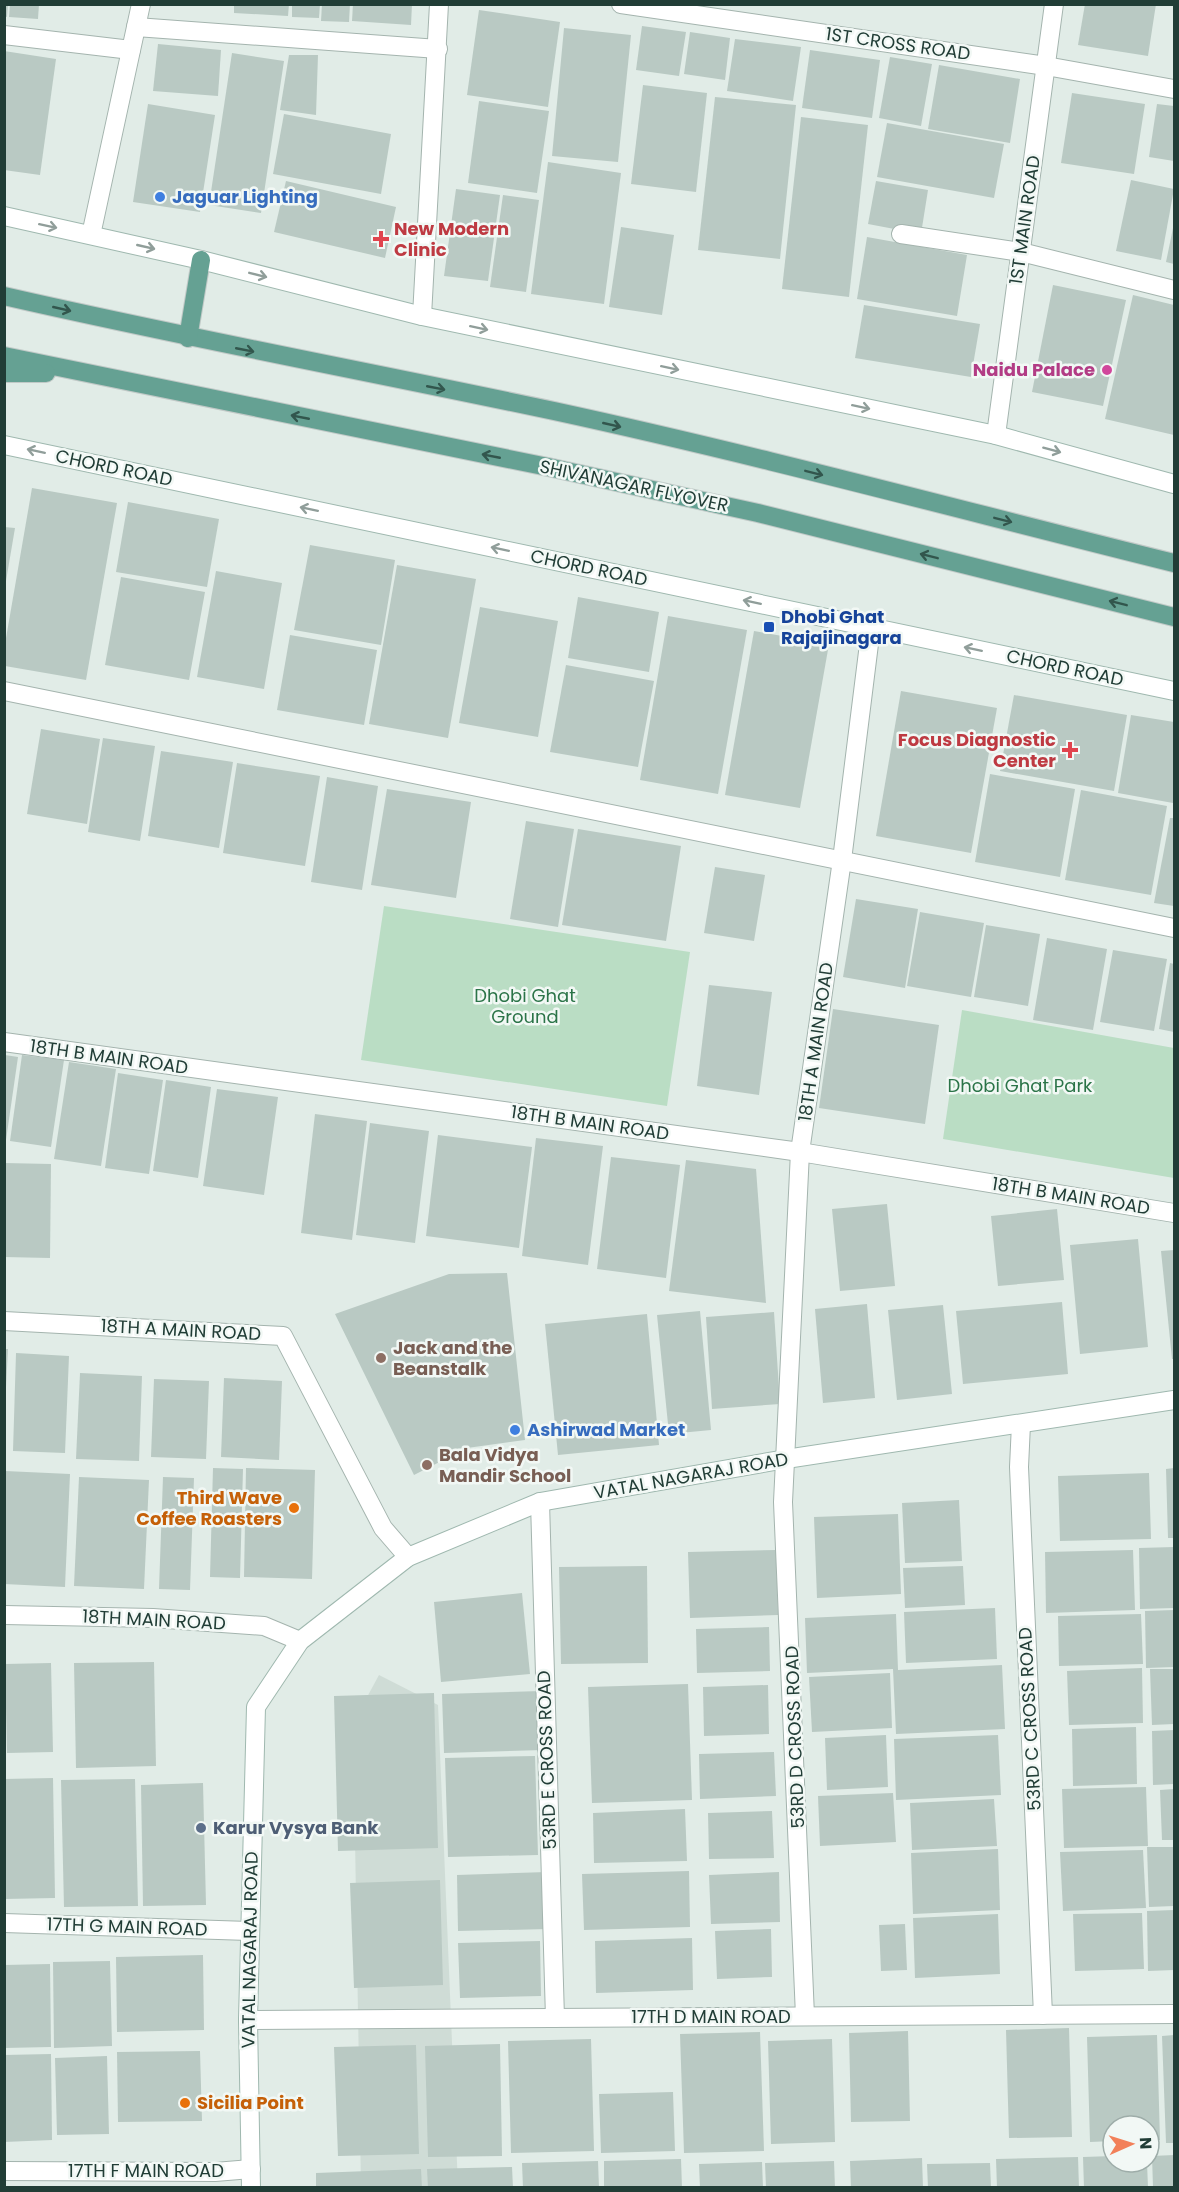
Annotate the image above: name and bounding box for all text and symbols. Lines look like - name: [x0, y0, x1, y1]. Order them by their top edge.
- street label: 1ST CROSS ROAD: [824, 21, 972, 66]
- street label: 1ST MAIN ROAD: [1003, 154, 1046, 286]
- place label: Jaguar Lighting: [172, 184, 318, 209]
- marker: Jaguar Lighting: [153, 190, 167, 204]
- place label: New Modern Clinic: [394, 216, 509, 262]
- one-way arrow: [38, 220, 57, 232]
- marker: New Modern Clinic: [372, 230, 390, 248]
- one-way arrow: [136, 242, 155, 254]
- one-way arrow: [248, 269, 267, 281]
- one-way arrow: [52, 304, 71, 316]
- one-way arrow: [469, 323, 488, 334]
- one-way arrow: [235, 345, 254, 356]
- place label: Naidu Palace: [973, 357, 1095, 382]
- one-way arrow: [660, 363, 679, 374]
- marker: Naidu Palace: [1100, 363, 1114, 377]
- one-way arrow: [426, 383, 446, 394]
- one-way arrow: [851, 402, 870, 413]
- one-way arrow: [290, 411, 310, 422]
- one-way arrow: [602, 419, 621, 431]
- street label: CHORD ROAD: [53, 443, 175, 492]
- one-way arrow: [27, 445, 46, 457]
- one-way arrow: [1042, 445, 1061, 457]
- one-way arrow: [481, 450, 501, 461]
- street label: SHIVANAGAR FLYOVER: [537, 453, 731, 518]
- one-way arrow: [804, 467, 823, 479]
- one-way arrow: [300, 503, 319, 514]
- one-way arrow: [993, 515, 1012, 527]
- one-way arrow: [491, 543, 510, 554]
- street label: CHORD ROAD: [528, 543, 650, 592]
- one-way arrow: [919, 549, 938, 561]
- one-way arrow: [743, 596, 762, 608]
- one-way arrow: [1109, 597, 1128, 609]
- place label: Dhobi Ghat Rajajinagara: [781, 604, 902, 650]
- marker: Dhobi Ghat Rajajinagara: [762, 620, 776, 634]
- one-way arrow: [964, 643, 984, 654]
- street label: CHORD ROAD: [1004, 643, 1126, 692]
- place label: Focus Diagnostic Center: [898, 727, 1056, 773]
- marker: Focus Diagnostic Center: [1061, 741, 1079, 759]
- street label: 18TH A MAIN ROAD: [792, 961, 839, 1123]
- park label: Dhobi Ghat Ground: [474, 983, 576, 1029]
- street label: 18TH B MAIN ROAD: [28, 1033, 190, 1080]
- park label: Dhobi Ghat Park: [948, 1073, 1093, 1098]
- street label: 18TH B MAIN ROAD: [509, 1099, 671, 1146]
- street label: 18TH B MAIN ROAD: [990, 1171, 1152, 1220]
- street label: 18TH A MAIN ROAD: [100, 1313, 262, 1346]
- place label: Jack and the Beanstalk: [393, 1335, 512, 1381]
- marker: Jack and the Beanstalk: [374, 1351, 388, 1365]
- place label: Ashirwad Market: [527, 1417, 685, 1442]
- marker: Ashirwad Market: [508, 1423, 522, 1437]
- place label: Bala Vidya Mandir School: [439, 1442, 571, 1488]
- street label: VATAL NAGARAJ ROAD: [592, 1446, 790, 1505]
- marker: Bala Vidya Mandir School: [420, 1458, 434, 1472]
- place label: Third Wave Coffee Roasters: [136, 1485, 282, 1531]
- marker: Third Wave Coffee Roasters: [287, 1501, 301, 1515]
- street label: 18TH MAIN ROAD: [82, 1603, 226, 1636]
- street label: 53RD C CROSS ROAD: [1012, 1627, 1047, 1812]
- street label: 53RD D CROSS ROAD: [779, 1645, 810, 1829]
- street label: 53RD E CROSS ROAD: [531, 1670, 562, 1850]
- place label: Karur Vysya Bank: [213, 1815, 379, 1840]
- marker: Karur Vysya Bank: [194, 1821, 208, 1835]
- street label: VATAL NAGARAJ ROAD: [235, 1851, 264, 2049]
- street label: 17TH G MAIN ROAD: [46, 1911, 208, 1942]
- street label: 17TH D MAIN ROAD: [631, 2004, 791, 2029]
- place label: Sicilia Point: [197, 2090, 304, 2115]
- marker: Sicilia Point: [178, 2096, 192, 2110]
- north arrow: [1101, 2114, 1161, 2174]
- text: N: [1134, 2137, 1157, 2150]
- street label: 17TH F MAIN ROAD: [68, 2158, 224, 2183]

